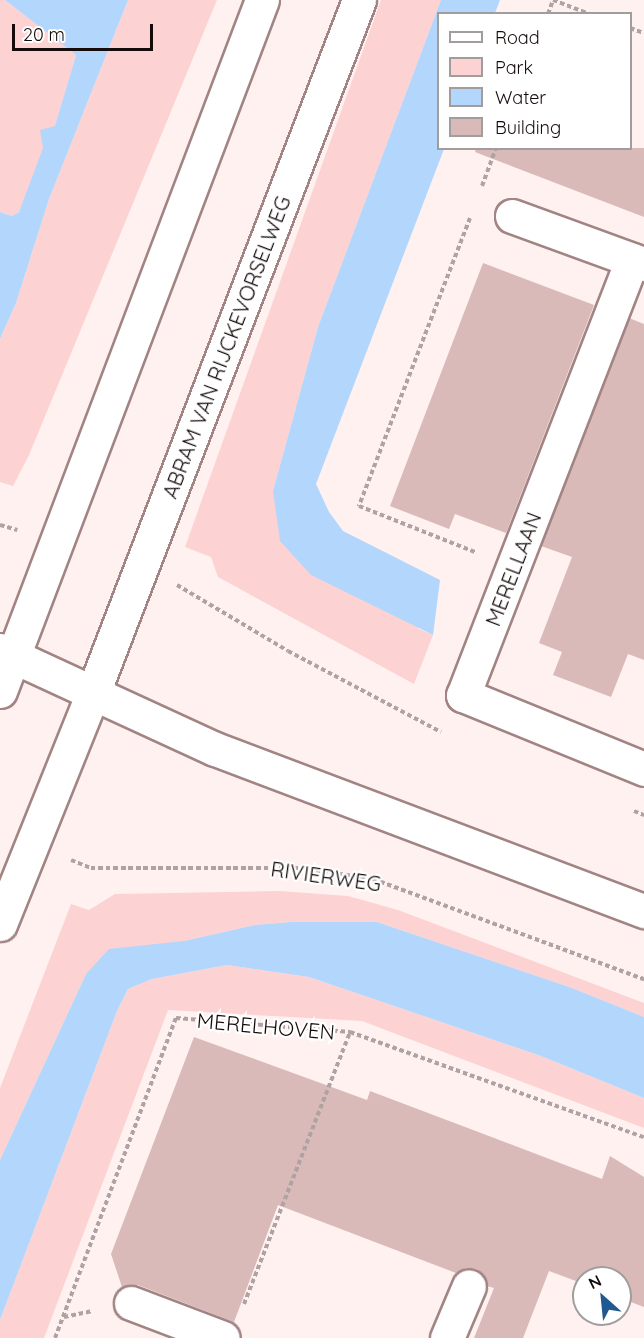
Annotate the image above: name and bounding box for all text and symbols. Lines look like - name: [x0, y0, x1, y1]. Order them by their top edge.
- scale bar: [15, 12, 156, 50]
- legend: [437, 12, 632, 150]
- text: 20 m: [23, 23, 65, 46]
- text: Road: [495, 26, 540, 49]
- text: Park: [495, 56, 533, 79]
- text: Water: [495, 86, 546, 109]
- text: Building: [495, 116, 561, 139]
- street label: ABRAM VAN RIJCKEVORSELWEG: [157, 192, 295, 502]
- street label: MERELLAAN: [480, 508, 546, 630]
- street label: RIVIERWEG: [269, 856, 383, 896]
- street label: MERELHOVEN: [196, 1007, 336, 1045]
- north arrow: [572, 1266, 632, 1326]
- text: N: [585, 1270, 605, 1293]

